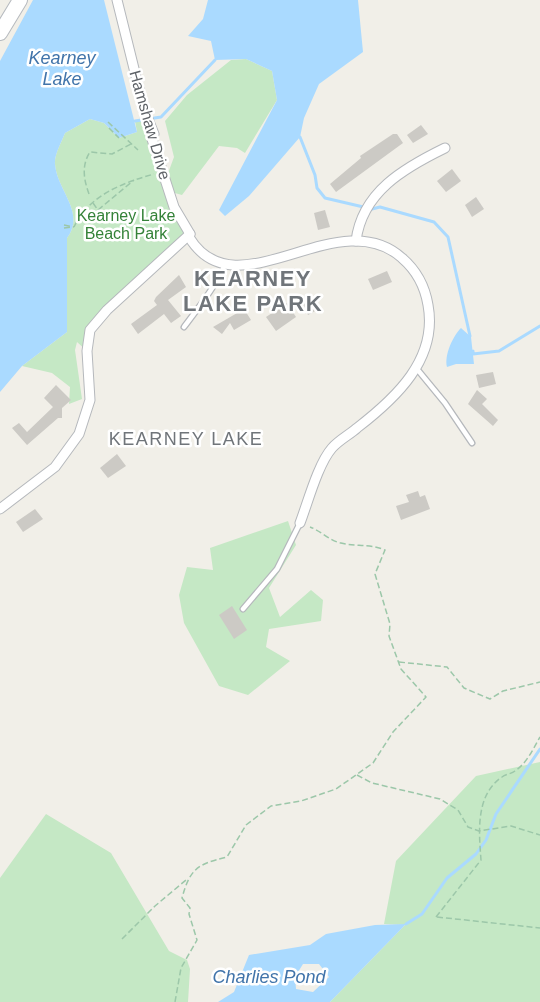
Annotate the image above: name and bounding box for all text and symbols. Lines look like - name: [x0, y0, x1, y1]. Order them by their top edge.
- water label: Kearney Lake: [28, 48, 97, 89]
- street label: Hamshaw Drive: [126, 68, 174, 182]
- park label: Kearney Lake Beach Park: [77, 207, 175, 242]
- district label: KEARNEY LAKE PARK: [183, 266, 323, 316]
- district label: KEARNEY LAKE: [109, 429, 263, 449]
- water label: Charlies Pond: [212, 967, 327, 987]

